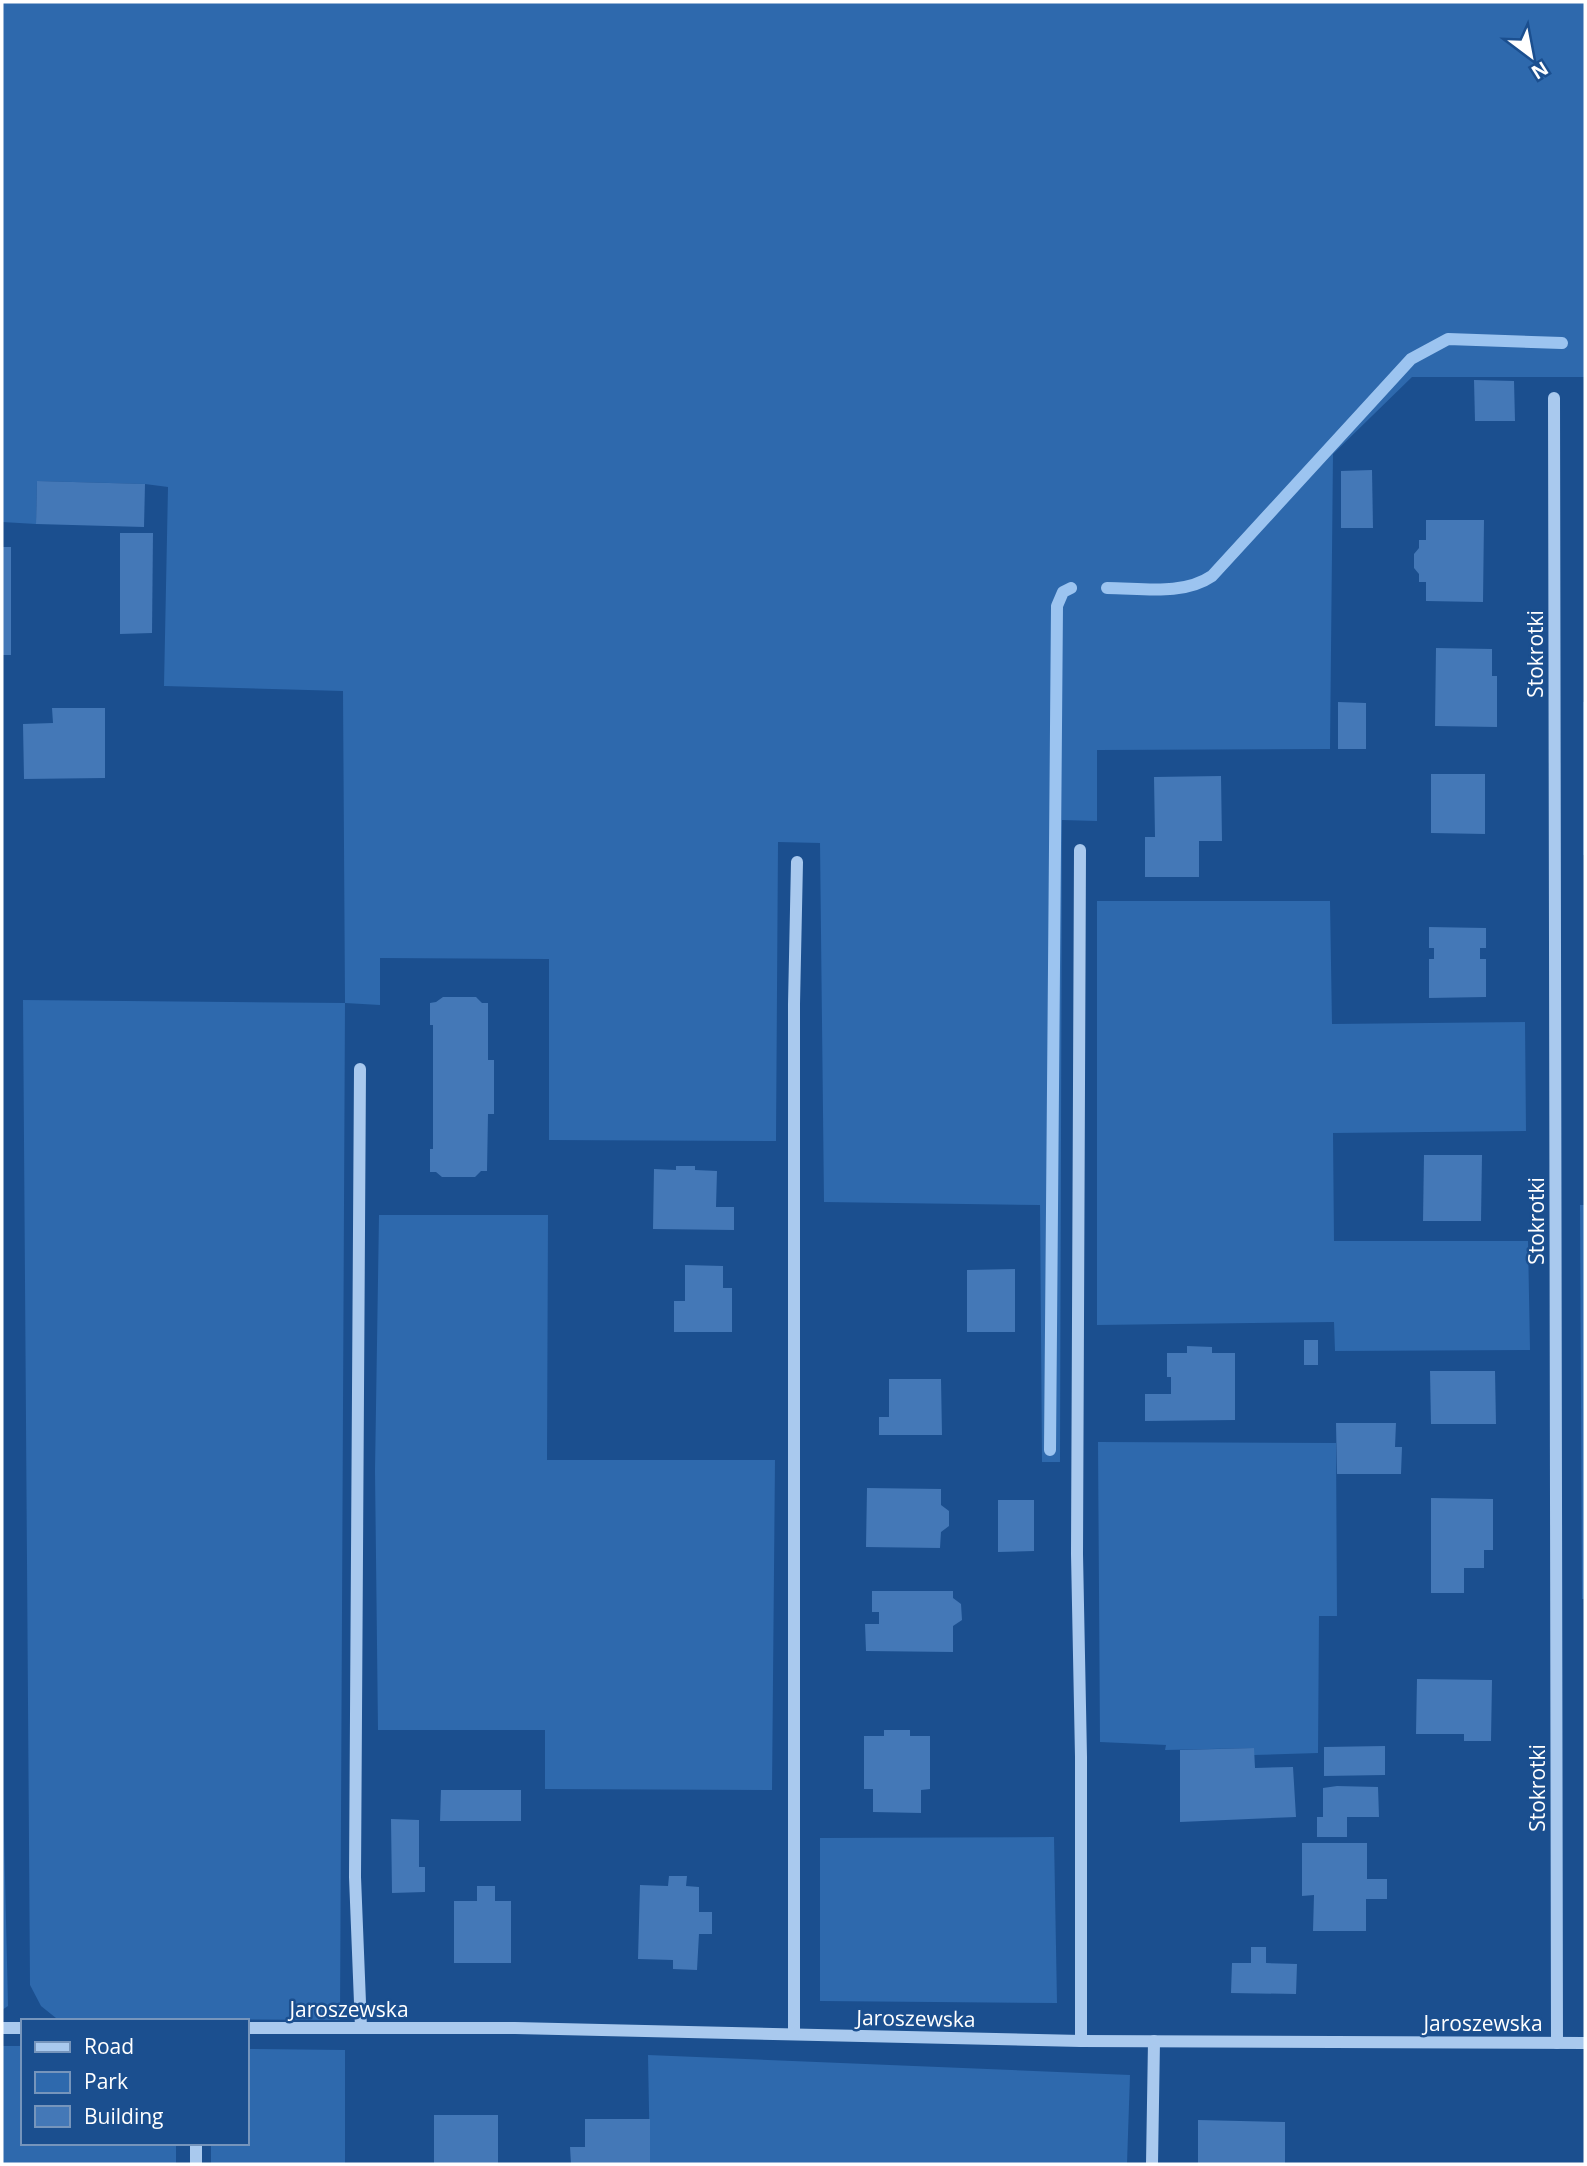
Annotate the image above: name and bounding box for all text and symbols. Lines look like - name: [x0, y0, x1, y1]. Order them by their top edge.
- north arrow: [1496, 21, 1566, 91]
- text: N: [1527, 55, 1553, 86]
- street label: Stokrotki: [1521, 610, 1549, 698]
- street label: Stokrotki: [1522, 1177, 1550, 1265]
- street label: Stokrotki: [1523, 1744, 1551, 1832]
- street label: Jaroszewska: [287, 1995, 409, 2023]
- street label: Jaroszewska: [854, 2003, 976, 2033]
- street label: Jaroszewska: [1421, 2009, 1543, 2037]
- legend: [21, 2019, 248, 2145]
- text: Road: [84, 2032, 134, 2060]
- text: Park: [84, 2067, 128, 2095]
- text: Building: [84, 2102, 163, 2130]

